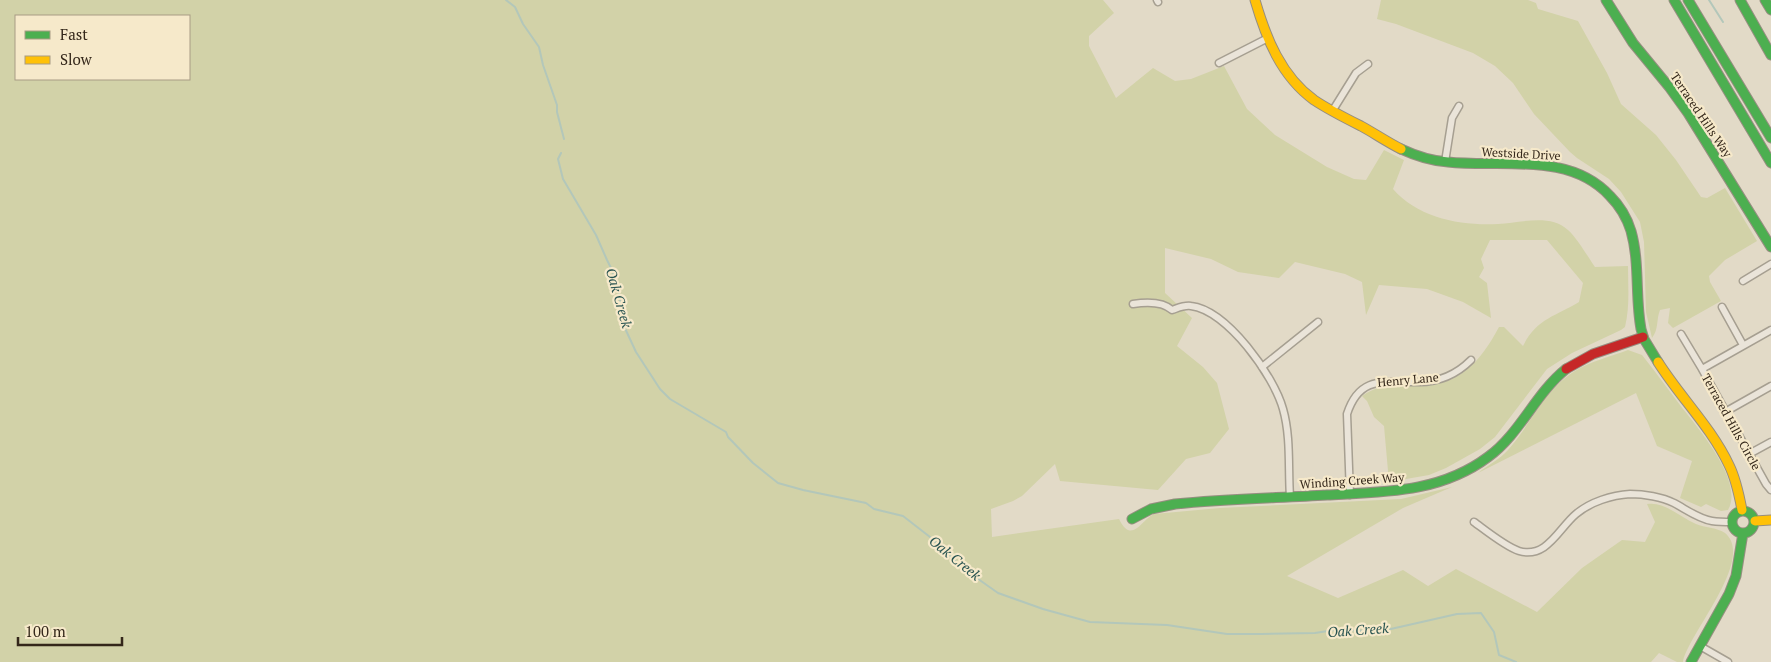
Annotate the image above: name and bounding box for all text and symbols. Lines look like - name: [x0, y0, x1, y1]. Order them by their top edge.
- legend: [15, 15, 190, 80]
- text: Fast: [60, 24, 88, 44]
- text: Slow: [60, 49, 93, 69]
- street label: Terraced Hills Way: [1667, 69, 1736, 161]
- street label: Westside Drive: [1481, 144, 1561, 163]
- water label: Oak Creek: [602, 266, 637, 330]
- street label: Henry Lane: [1377, 369, 1439, 390]
- street label: Terraced Hills Circle: [1699, 371, 1764, 473]
- street label: Winding Creek Way: [1299, 469, 1406, 492]
- water label: Oak Creek: [925, 531, 985, 585]
- scale bar: [18, 614, 121, 646]
- water label: Oak Creek: [1327, 618, 1390, 641]
- text: 100 m: [25, 621, 66, 641]

